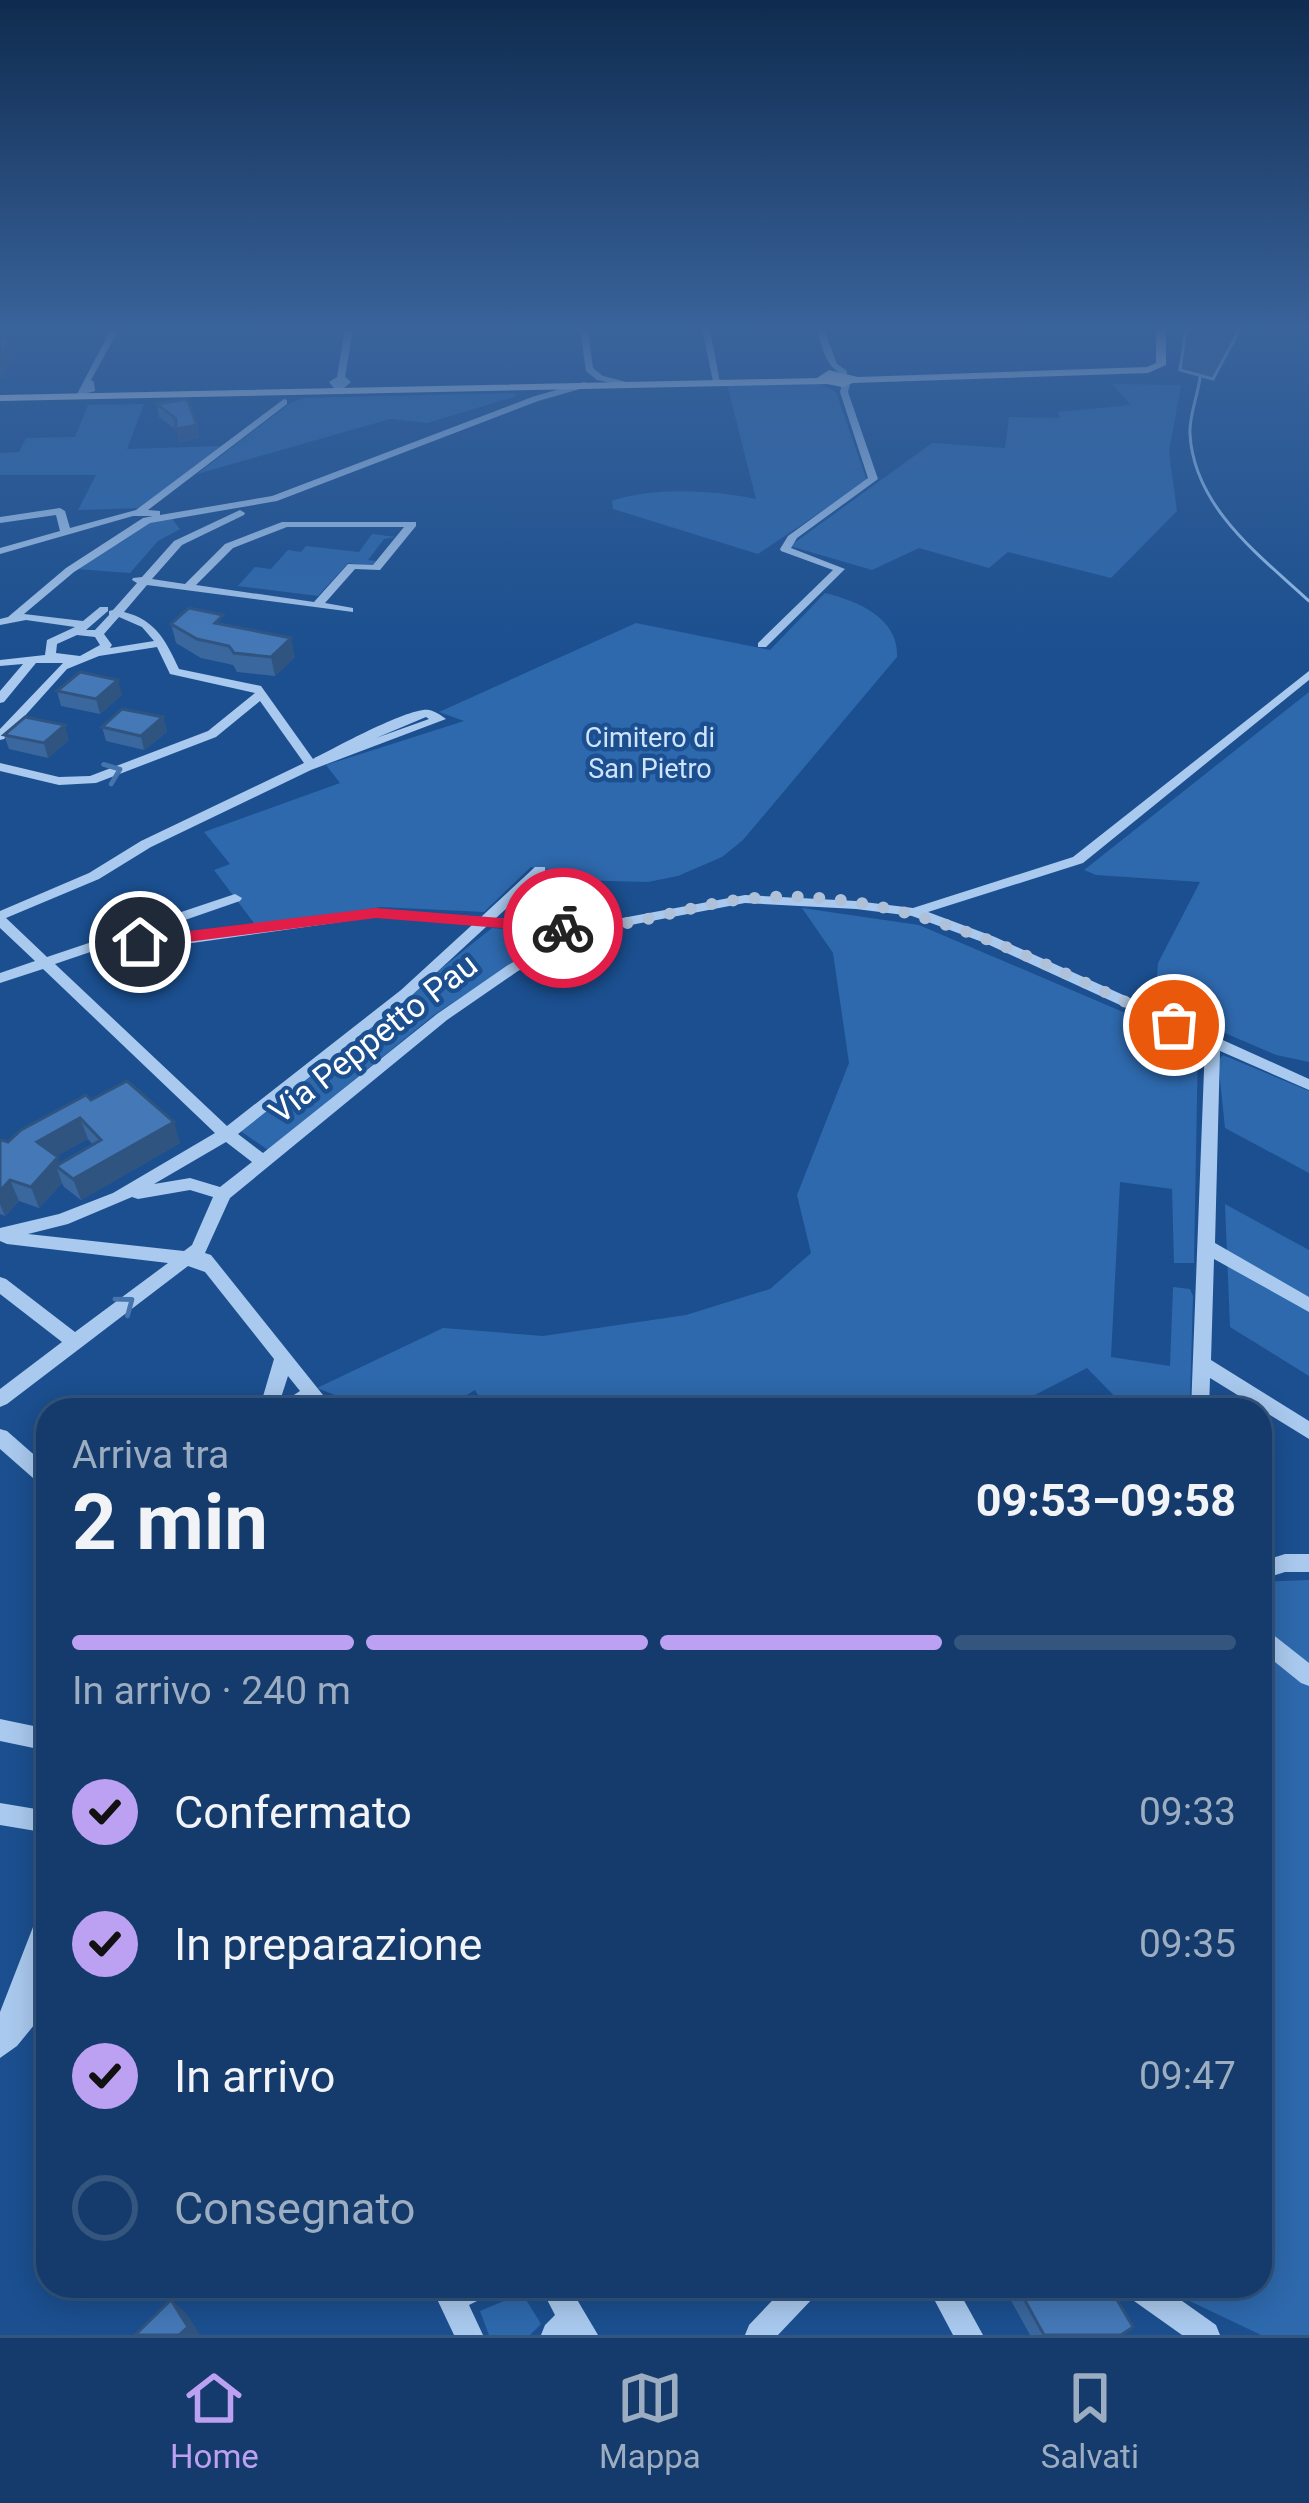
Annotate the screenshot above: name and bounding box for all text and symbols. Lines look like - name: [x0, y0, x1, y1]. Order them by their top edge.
- park label: Cimitero di San Pietro: [585, 722, 715, 785]
- one-way arrow: [102, 762, 123, 787]
- courier: [503, 868, 623, 988]
- pin: [89, 891, 191, 993]
- icon: bike: [530, 895, 596, 961]
- icon: home: [107, 909, 173, 975]
- street label: Via Peppetto Pau: [261, 945, 485, 1131]
- pin: [1123, 974, 1225, 1076]
- icon: bag: [1141, 992, 1207, 1058]
- one-way arrow: [113, 1296, 134, 1318]
- text: Arriva tra: [72, 1432, 229, 1478]
- text: 09:53–09:58: [976, 1474, 1236, 1527]
- text: 2 min: [72, 1477, 268, 1568]
- text: In arrivo · 240 m: [72, 1668, 351, 1714]
- icon: check: [72, 1779, 138, 1845]
- text: Confermato: [174, 1786, 412, 1839]
- text: 09:33: [1139, 1789, 1236, 1835]
- icon: check: [72, 1911, 138, 1977]
- text: In preparazione: [174, 1918, 482, 1971]
- text: 09:35: [1139, 1921, 1236, 1967]
- icon: check: [72, 2043, 138, 2109]
- text: In arrivo: [174, 2050, 335, 2103]
- text: 09:47: [1139, 2053, 1236, 2099]
- text: Consegnato: [174, 2182, 415, 2235]
- tab: Home: [170, 2365, 259, 2476]
- tab: Mappa: [599, 2365, 701, 2476]
- tab: Salvati: [1041, 2365, 1139, 2476]

